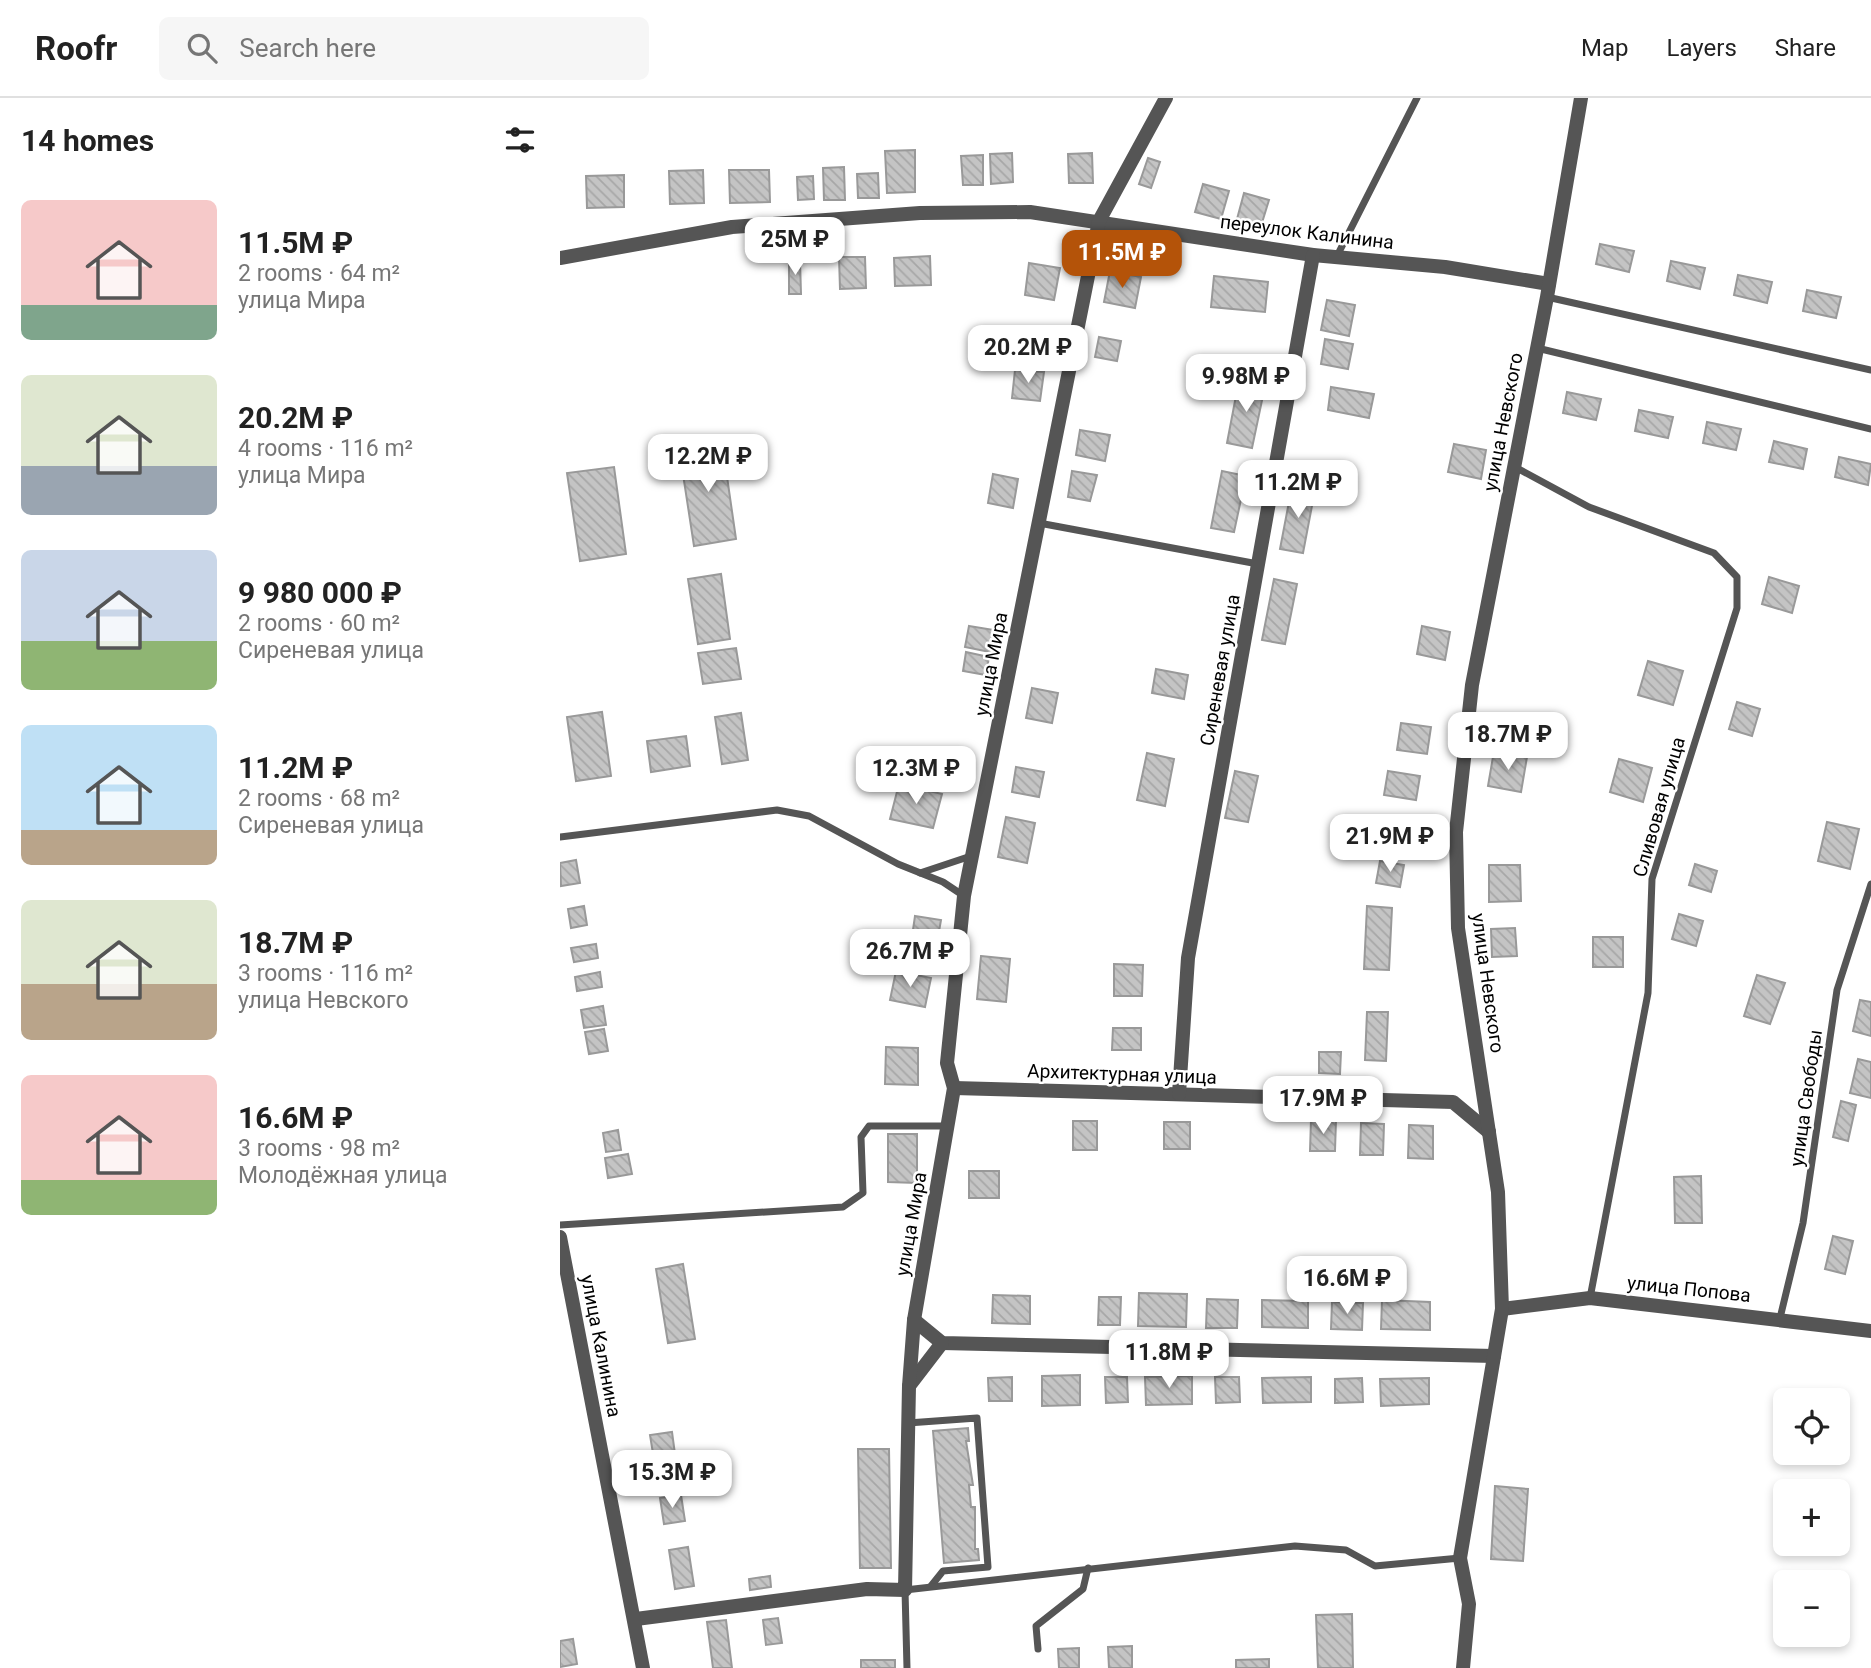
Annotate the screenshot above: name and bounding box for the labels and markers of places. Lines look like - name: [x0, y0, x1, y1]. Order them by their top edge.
- pin: 25M ₽: [746, 218, 844, 277]
- pin: 11.5M ₽: [1057, 230, 1187, 290]
- pin: 20.2M ₽: [963, 326, 1093, 385]
- pin: 9.98M ₽: [1181, 354, 1311, 414]
- pin: 12.2M ₽: [643, 434, 773, 494]
- pin: 11.2M ₽: [1233, 460, 1363, 520]
- pin: 18.7M ₽: [1443, 712, 1573, 772]
- pin: 12.3M ₽: [851, 746, 981, 806]
- pin: 21.9M ₽: [1325, 814, 1455, 874]
- pin: 26.7M ₽: [845, 930, 975, 989]
- pin: 17.9M ₽: [1258, 1076, 1388, 1136]
- pin: 16.6M ₽: [1282, 1256, 1412, 1316]
- pin: 11.8M ₽: [1104, 1330, 1234, 1390]
- pin: 15.3M ₽: [607, 1450, 737, 1510]

